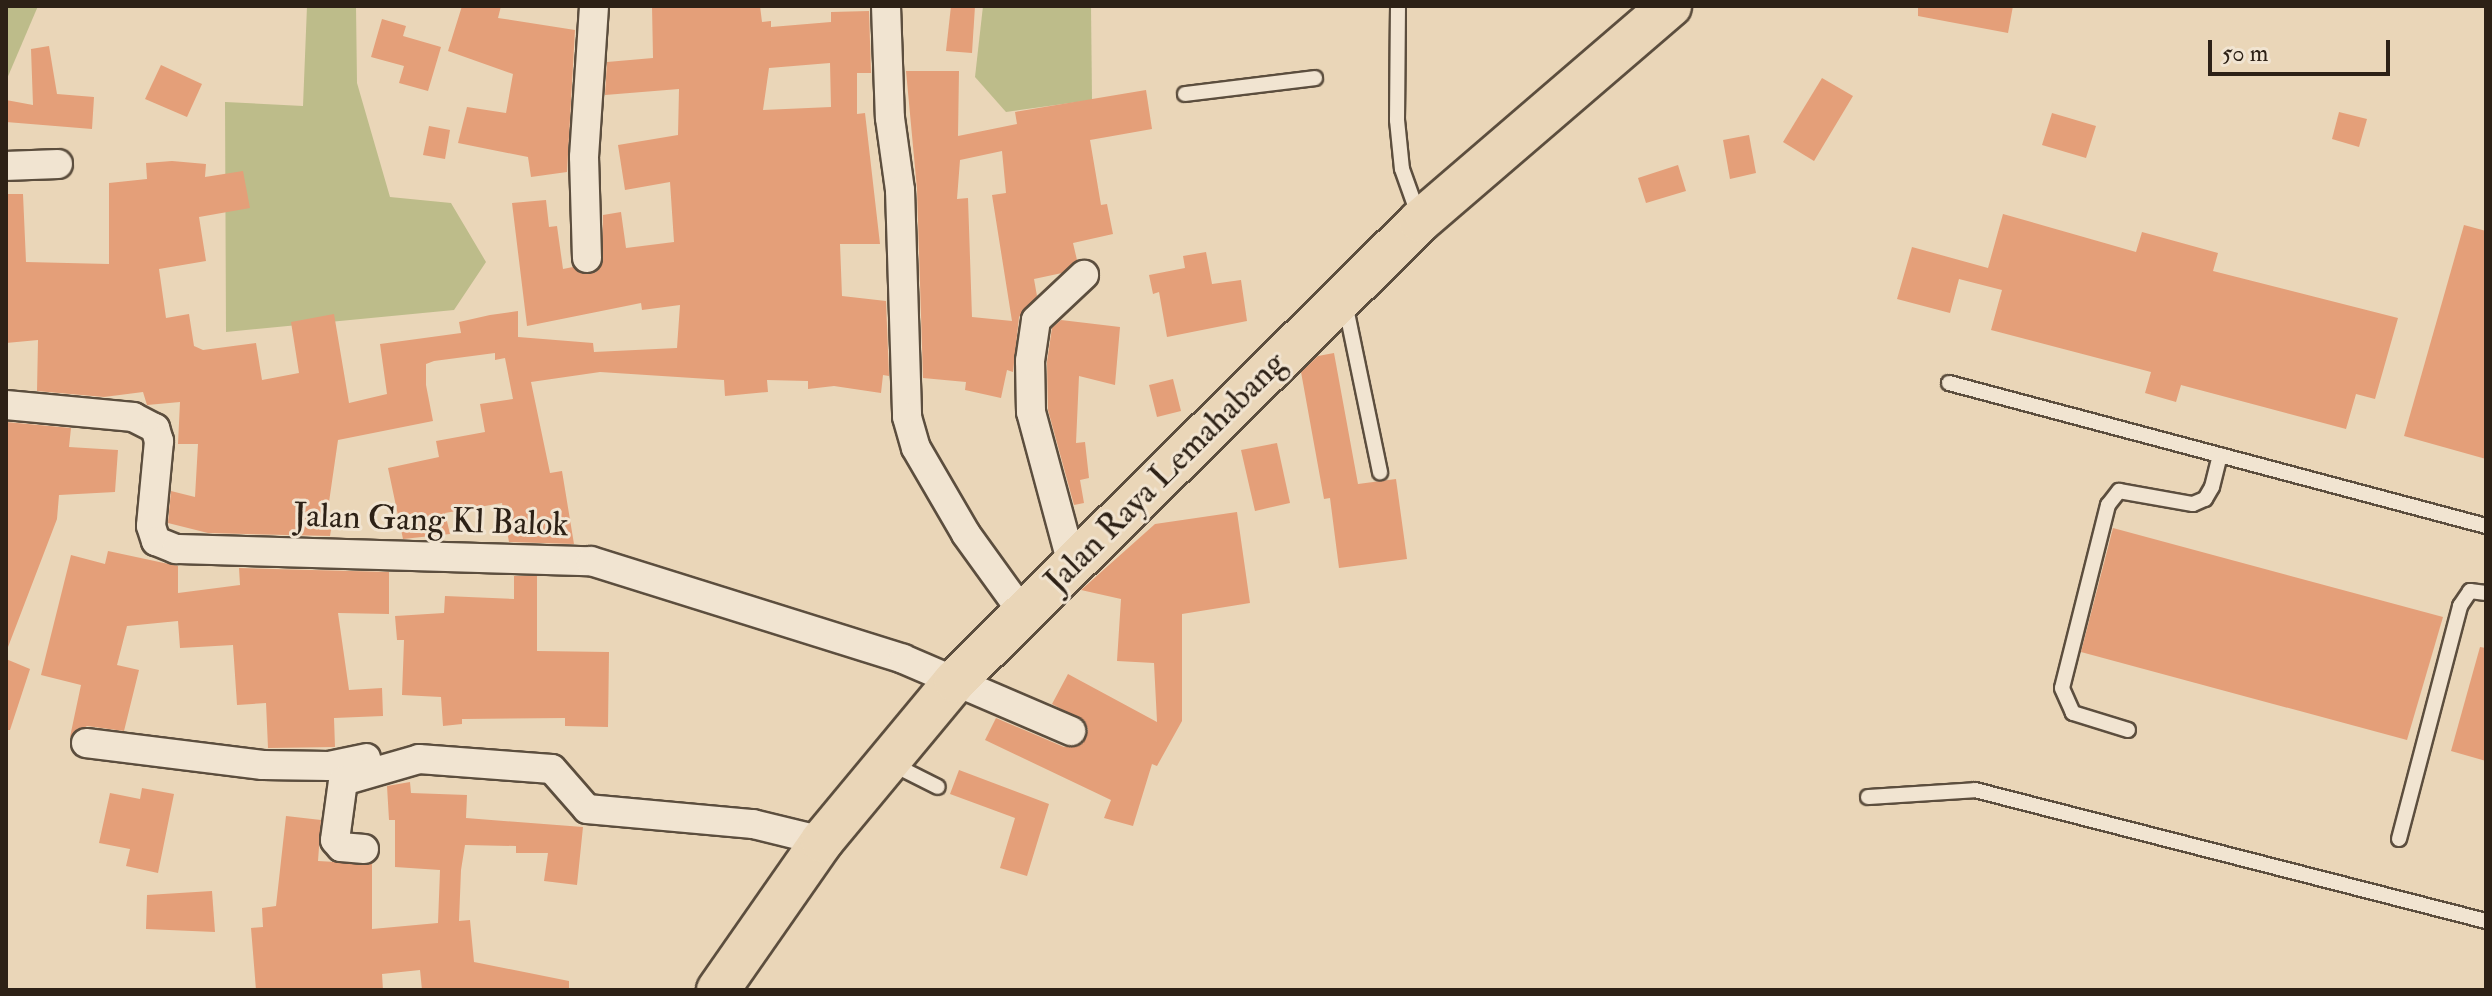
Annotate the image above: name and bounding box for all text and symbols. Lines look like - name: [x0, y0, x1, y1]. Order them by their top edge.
- scale bar: [2212, 24, 2394, 74]
- text: 50 m: [2222, 38, 2268, 69]
- street label: Jalan Raya Lemahabang: [1036, 343, 1294, 601]
- street label: Jalan Gang Kl Balok: [293, 495, 569, 545]

